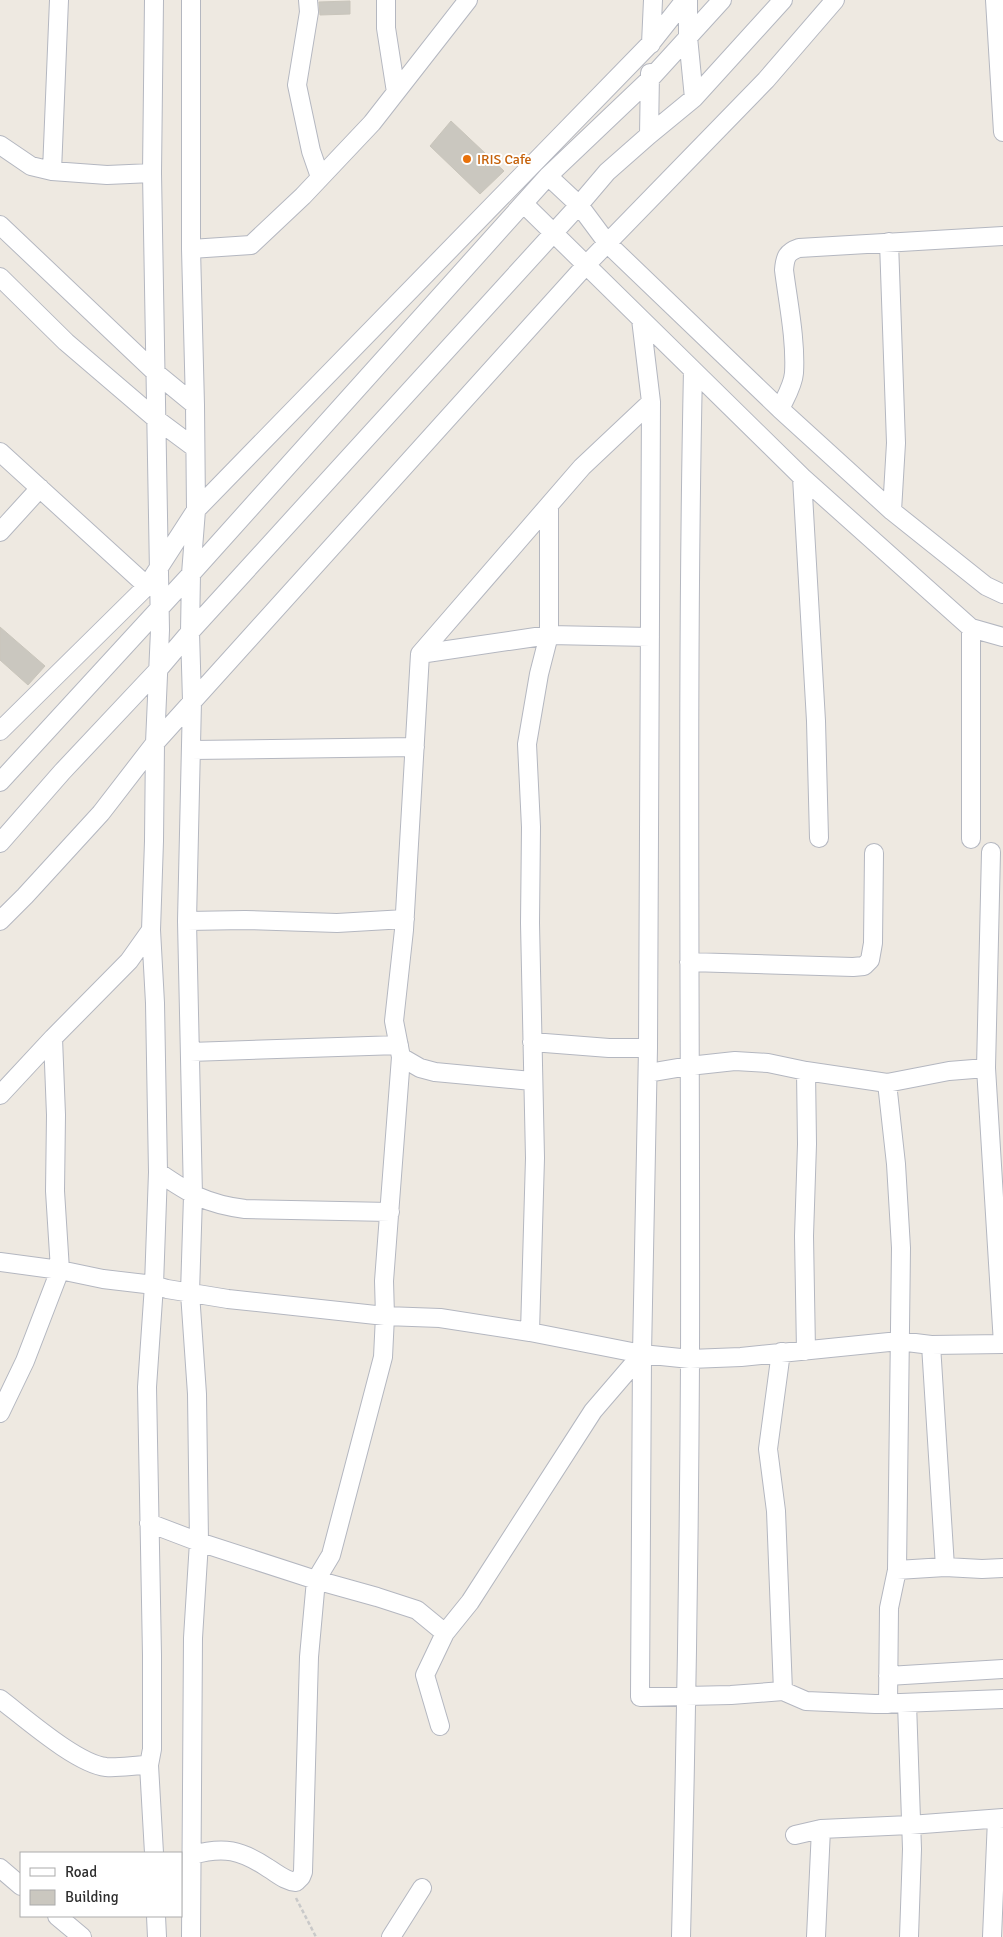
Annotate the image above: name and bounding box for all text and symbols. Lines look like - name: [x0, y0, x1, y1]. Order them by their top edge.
- place label: IRIS Cafe: [477, 151, 532, 168]
- marker: IRIS Cafe: [461, 153, 473, 165]
- legend: [20, 1852, 182, 1917]
- text: Road: [65, 1863, 97, 1881]
- text: Building: [65, 1888, 119, 1906]

